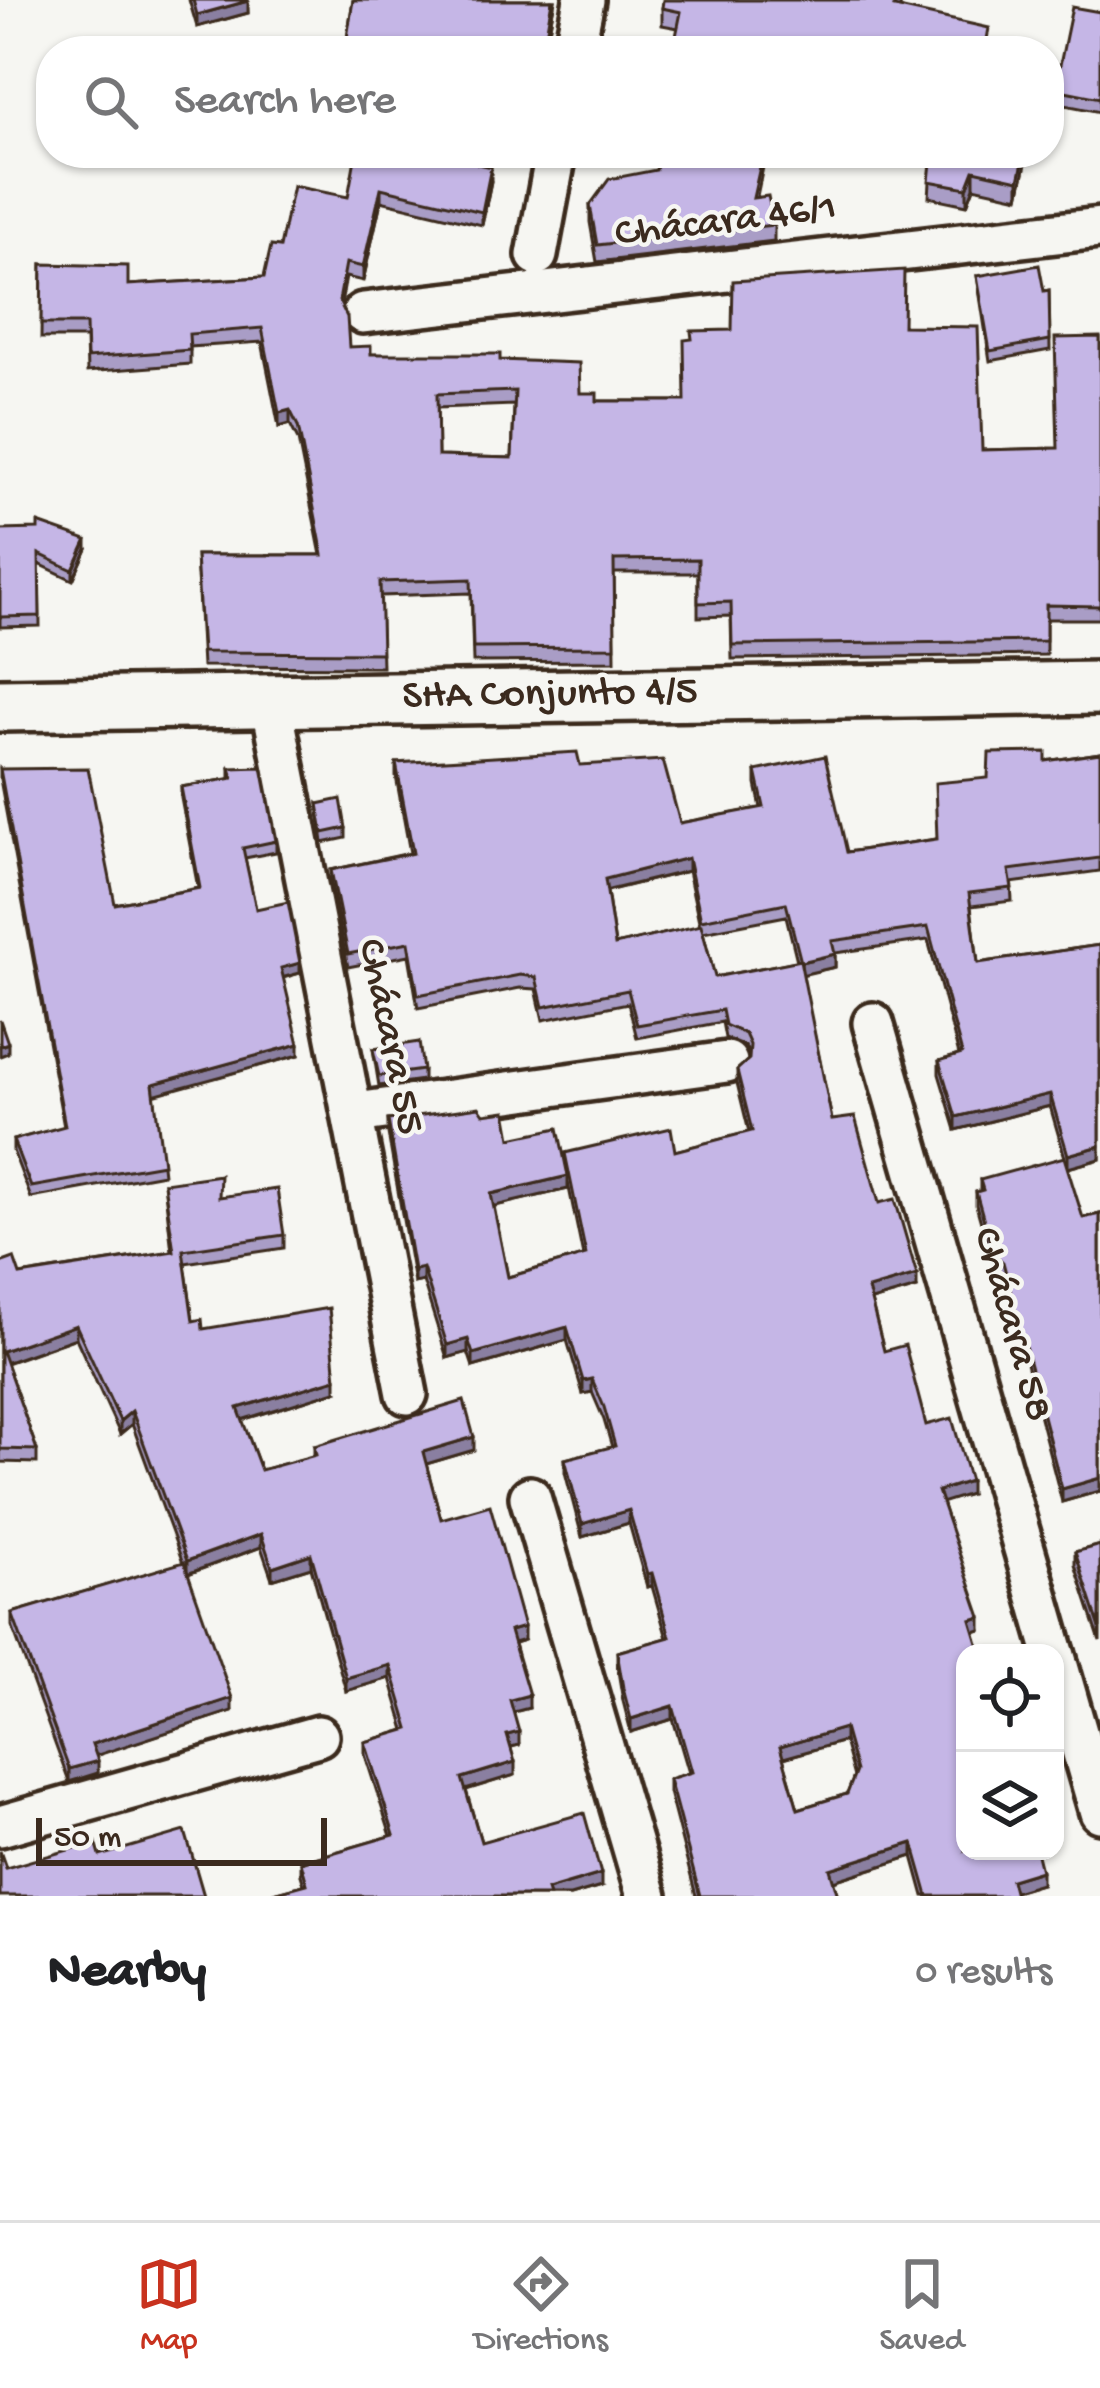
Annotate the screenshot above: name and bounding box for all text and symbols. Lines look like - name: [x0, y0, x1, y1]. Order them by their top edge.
- search box: [36, 36, 1064, 168]
- icon: search: [78, 69, 144, 135]
- text: Search here: [174, 76, 396, 129]
- street label: Chácara 46/1: [613, 185, 839, 261]
- street label: SHA Conjunto 4/5: [402, 669, 698, 723]
- street label: Chácara 55: [343, 935, 433, 1139]
- street label: Chácara 58: [959, 1222, 1061, 1428]
- map controls: [956, 1644, 1064, 1860]
- button: locate: [956, 1644, 1064, 1752]
- button: layers: [956, 1752, 1064, 1860]
- scale bar: [36, 1812, 327, 1865]
- text: 50 m: [54, 1820, 121, 1858]
- text: Nearby: [48, 1944, 206, 2004]
- text: 0 results: [915, 1951, 1052, 1997]
- tab: Map: [136, 2251, 202, 2361]
- tab: Directions: [474, 2251, 608, 2361]
- tab: Saved: [880, 2251, 964, 2361]

